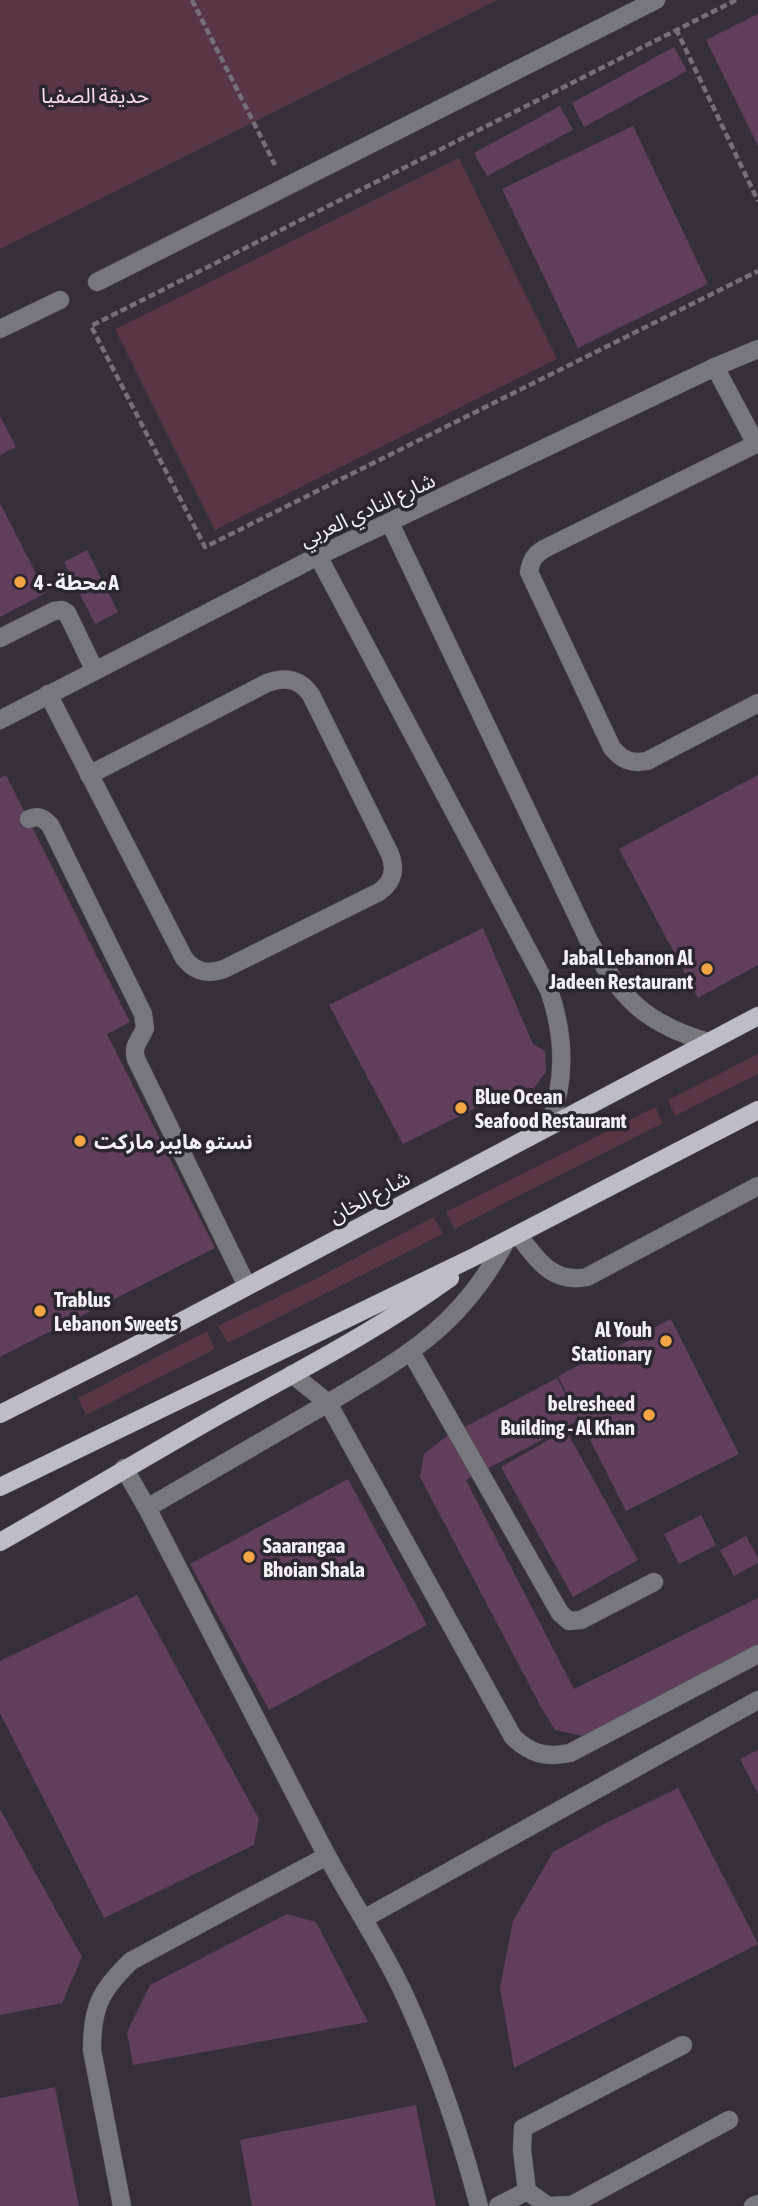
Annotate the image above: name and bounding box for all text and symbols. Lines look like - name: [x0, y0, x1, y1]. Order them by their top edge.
- park label: حديقة الصفيا: [41, 83, 149, 107]
- street label: شارع النادي العربي: [295, 467, 441, 555]
- place label: محطة - 4A: [33, 570, 120, 594]
- marker: محطة - 4A: [12, 574, 28, 590]
- place label: Jabal Lebanon Al Jadeen Restaurant: [548, 945, 693, 993]
- marker: Jabal Lebanon Al Jadeen Restaurant: [699, 961, 715, 977]
- place label: Blue Ocean Seafood Restaurant: [475, 1084, 627, 1132]
- marker: Blue Ocean Seafood Restaurant: [453, 1100, 469, 1116]
- place label: نستو هايبر ماركت: [94, 1129, 253, 1154]
- marker: نستو هايبر ماركت: [72, 1133, 88, 1149]
- street label: شارع الخان: [324, 1165, 415, 1231]
- place label: Trablus Lebanon Sweets: [54, 1287, 178, 1335]
- marker: Trablus Lebanon Sweets: [32, 1303, 48, 1319]
- place label: Al Youh Stationary: [572, 1317, 652, 1365]
- marker: Al Youh Stationary: [658, 1333, 674, 1349]
- place label: belresheed Building - Al Khan: [501, 1391, 635, 1439]
- marker: belresheed Building - Al Khan: [641, 1407, 657, 1423]
- place label: Saarangaa Bhoian Shala: [263, 1533, 365, 1581]
- marker: Saarangaa Bhoian Shala: [241, 1549, 257, 1565]

